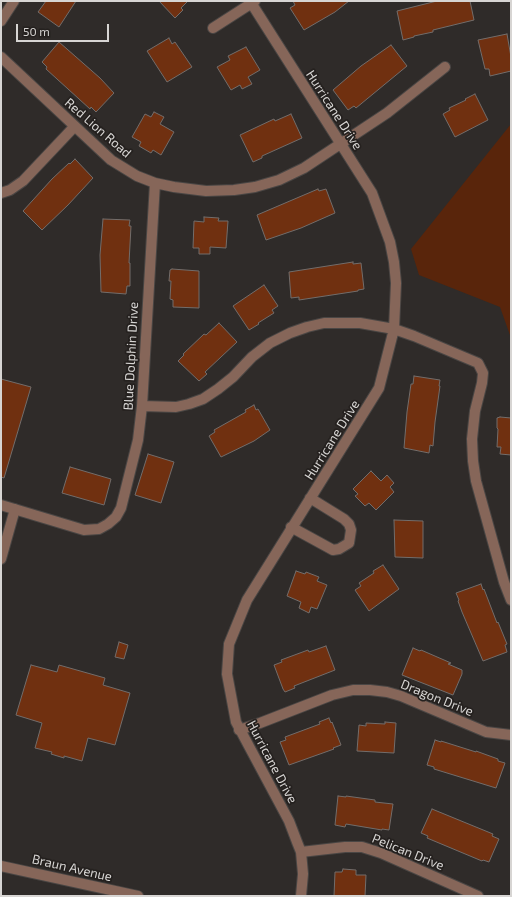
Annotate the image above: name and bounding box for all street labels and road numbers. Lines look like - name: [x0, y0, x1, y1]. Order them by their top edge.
- street label: Hurricane Drive: [303, 67, 365, 153]
- street label: Red Lion Road: [62, 95, 134, 161]
- street label: Blue Dolphin Drive: [120, 301, 142, 411]
- street label: Hurricane Drive: [301, 397, 363, 483]
- street label: Dragon Drive: [398, 676, 476, 720]
- street label: Hurricane Drive: [244, 718, 300, 806]
- street label: Pelican Drive: [370, 830, 446, 874]
- street label: Braun Avenue: [30, 851, 114, 885]

